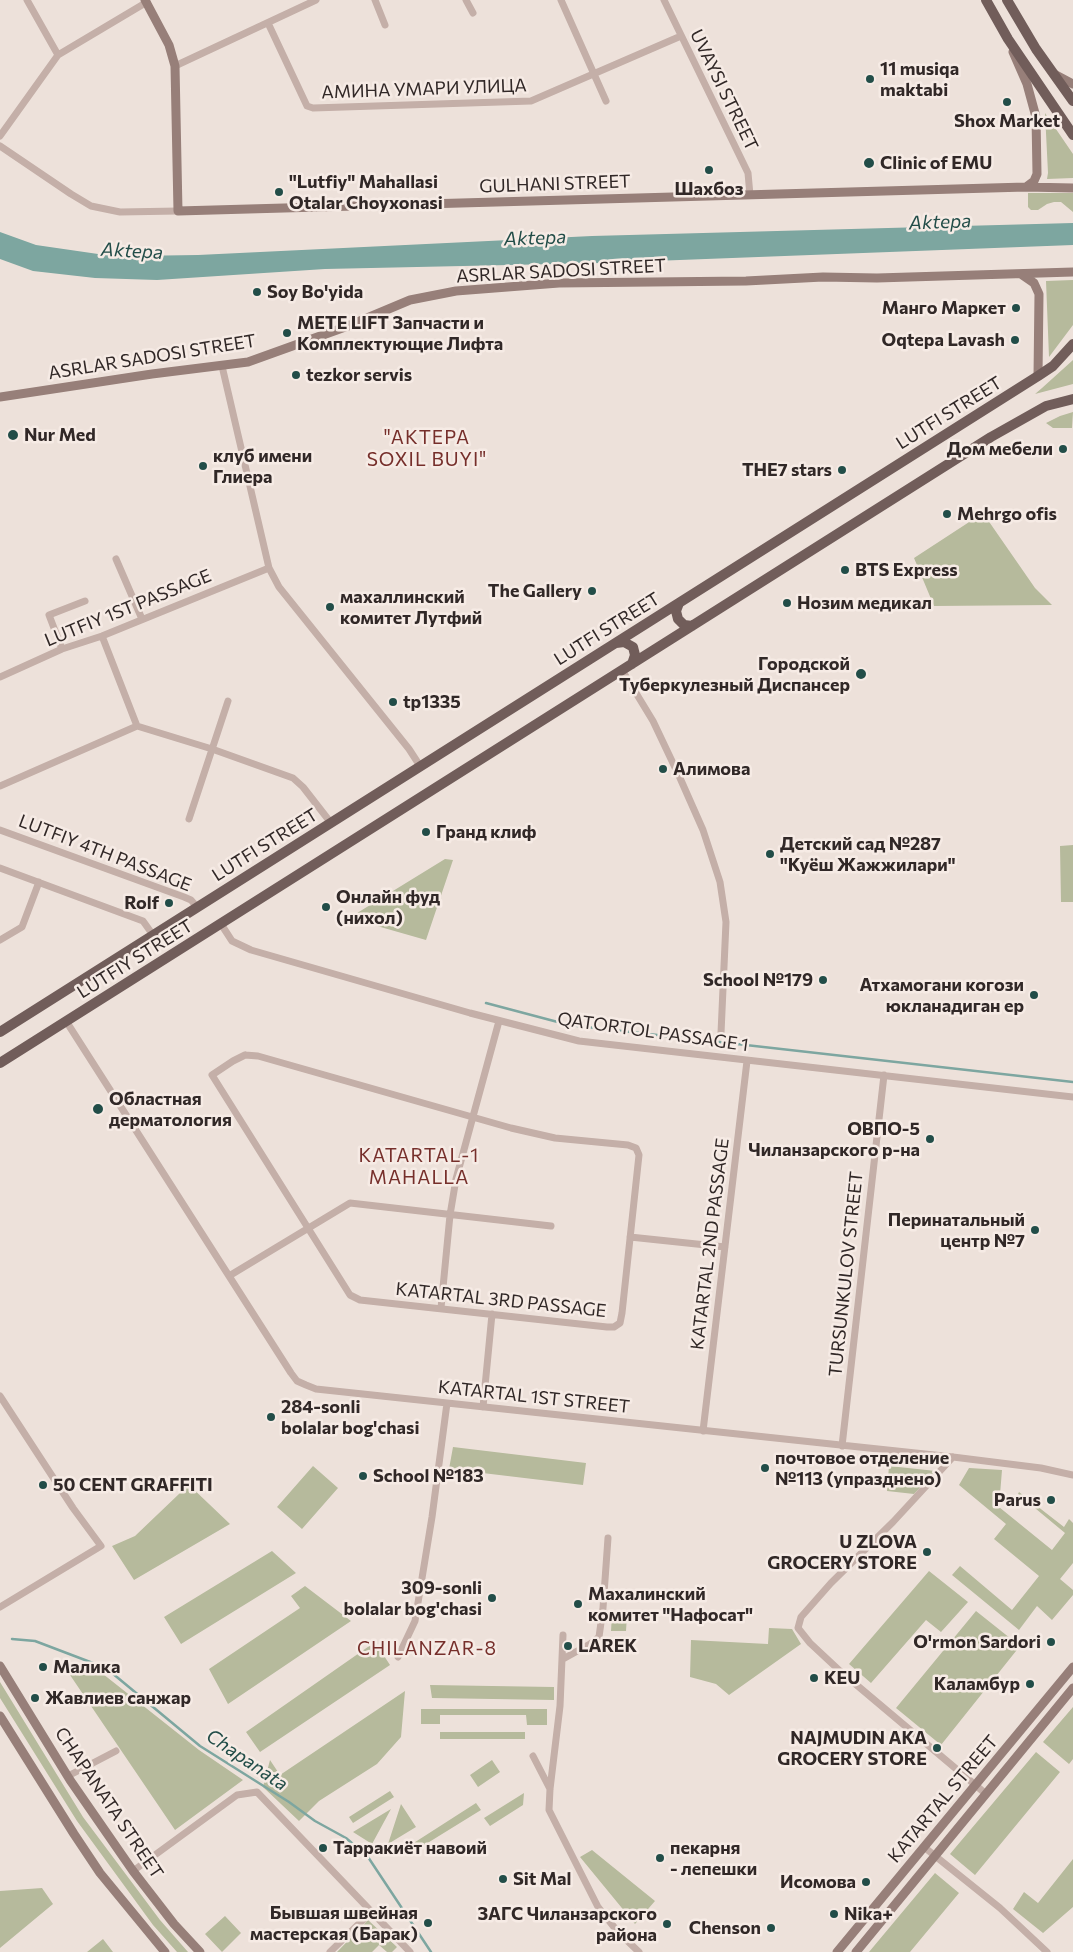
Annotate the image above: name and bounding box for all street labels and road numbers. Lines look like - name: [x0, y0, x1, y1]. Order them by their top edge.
- street label: UVAYSI STREET: [685, 26, 763, 154]
- street label: АМИНА УМАРИ УЛИЦА: [321, 75, 527, 103]
- street label: GULHANI STREET: [479, 171, 631, 197]
- street label: ASRLAR SADOSI STREET: [456, 255, 666, 287]
- street label: ASRLAR SADOSI STREET: [47, 330, 257, 384]
- street label: LUTFI STREET: [892, 372, 1006, 454]
- street label: LUTFIY 1ST PASSAGE: [41, 565, 215, 651]
- street label: LUTFI STREET: [550, 588, 664, 670]
- street label: LUTFI STREET: [208, 804, 322, 886]
- street label: LUTFIY 4TH PASSAGE: [15, 810, 195, 896]
- street label: LUTFIY STREET: [73, 915, 197, 1003]
- street label: QATORTOL PASSAGE 1: [556, 1008, 750, 1056]
- street label: KATARTAL 2ND PASSAGE: [686, 1137, 734, 1351]
- street label: TURSUNKULOV STREET: [824, 1170, 868, 1378]
- street label: KATARTAL 3RD PASSAGE: [395, 1278, 607, 1322]
- street label: KATARTAL 1ST STREET: [437, 1376, 631, 1418]
- street label: CHAPANATA STREET: [50, 1723, 168, 1883]
- street label: KATARTAL STREET: [883, 1731, 1003, 1867]

